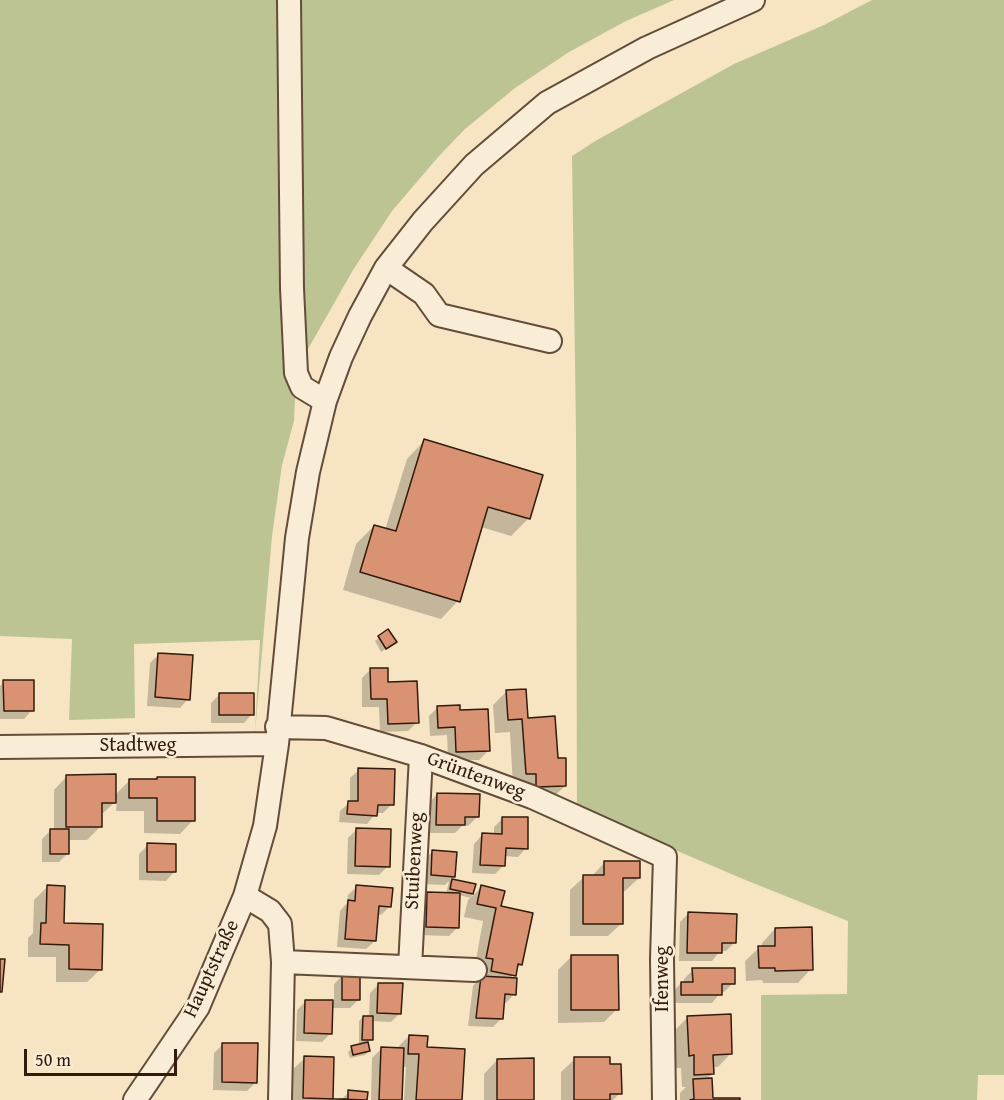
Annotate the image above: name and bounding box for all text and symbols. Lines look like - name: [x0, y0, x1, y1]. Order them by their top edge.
- street label: Stadtweg: [99, 734, 177, 758]
- street label: Grüntenweg: [424, 747, 528, 805]
- street label: Stuibenweg: [400, 812, 430, 910]
- street label: Hauptstraße: [179, 916, 245, 1022]
- street label: Ifenweg: [651, 946, 675, 1012]
- scale bar: [27, 1037, 180, 1075]
- text: 50 m: [35, 1046, 71, 1073]

